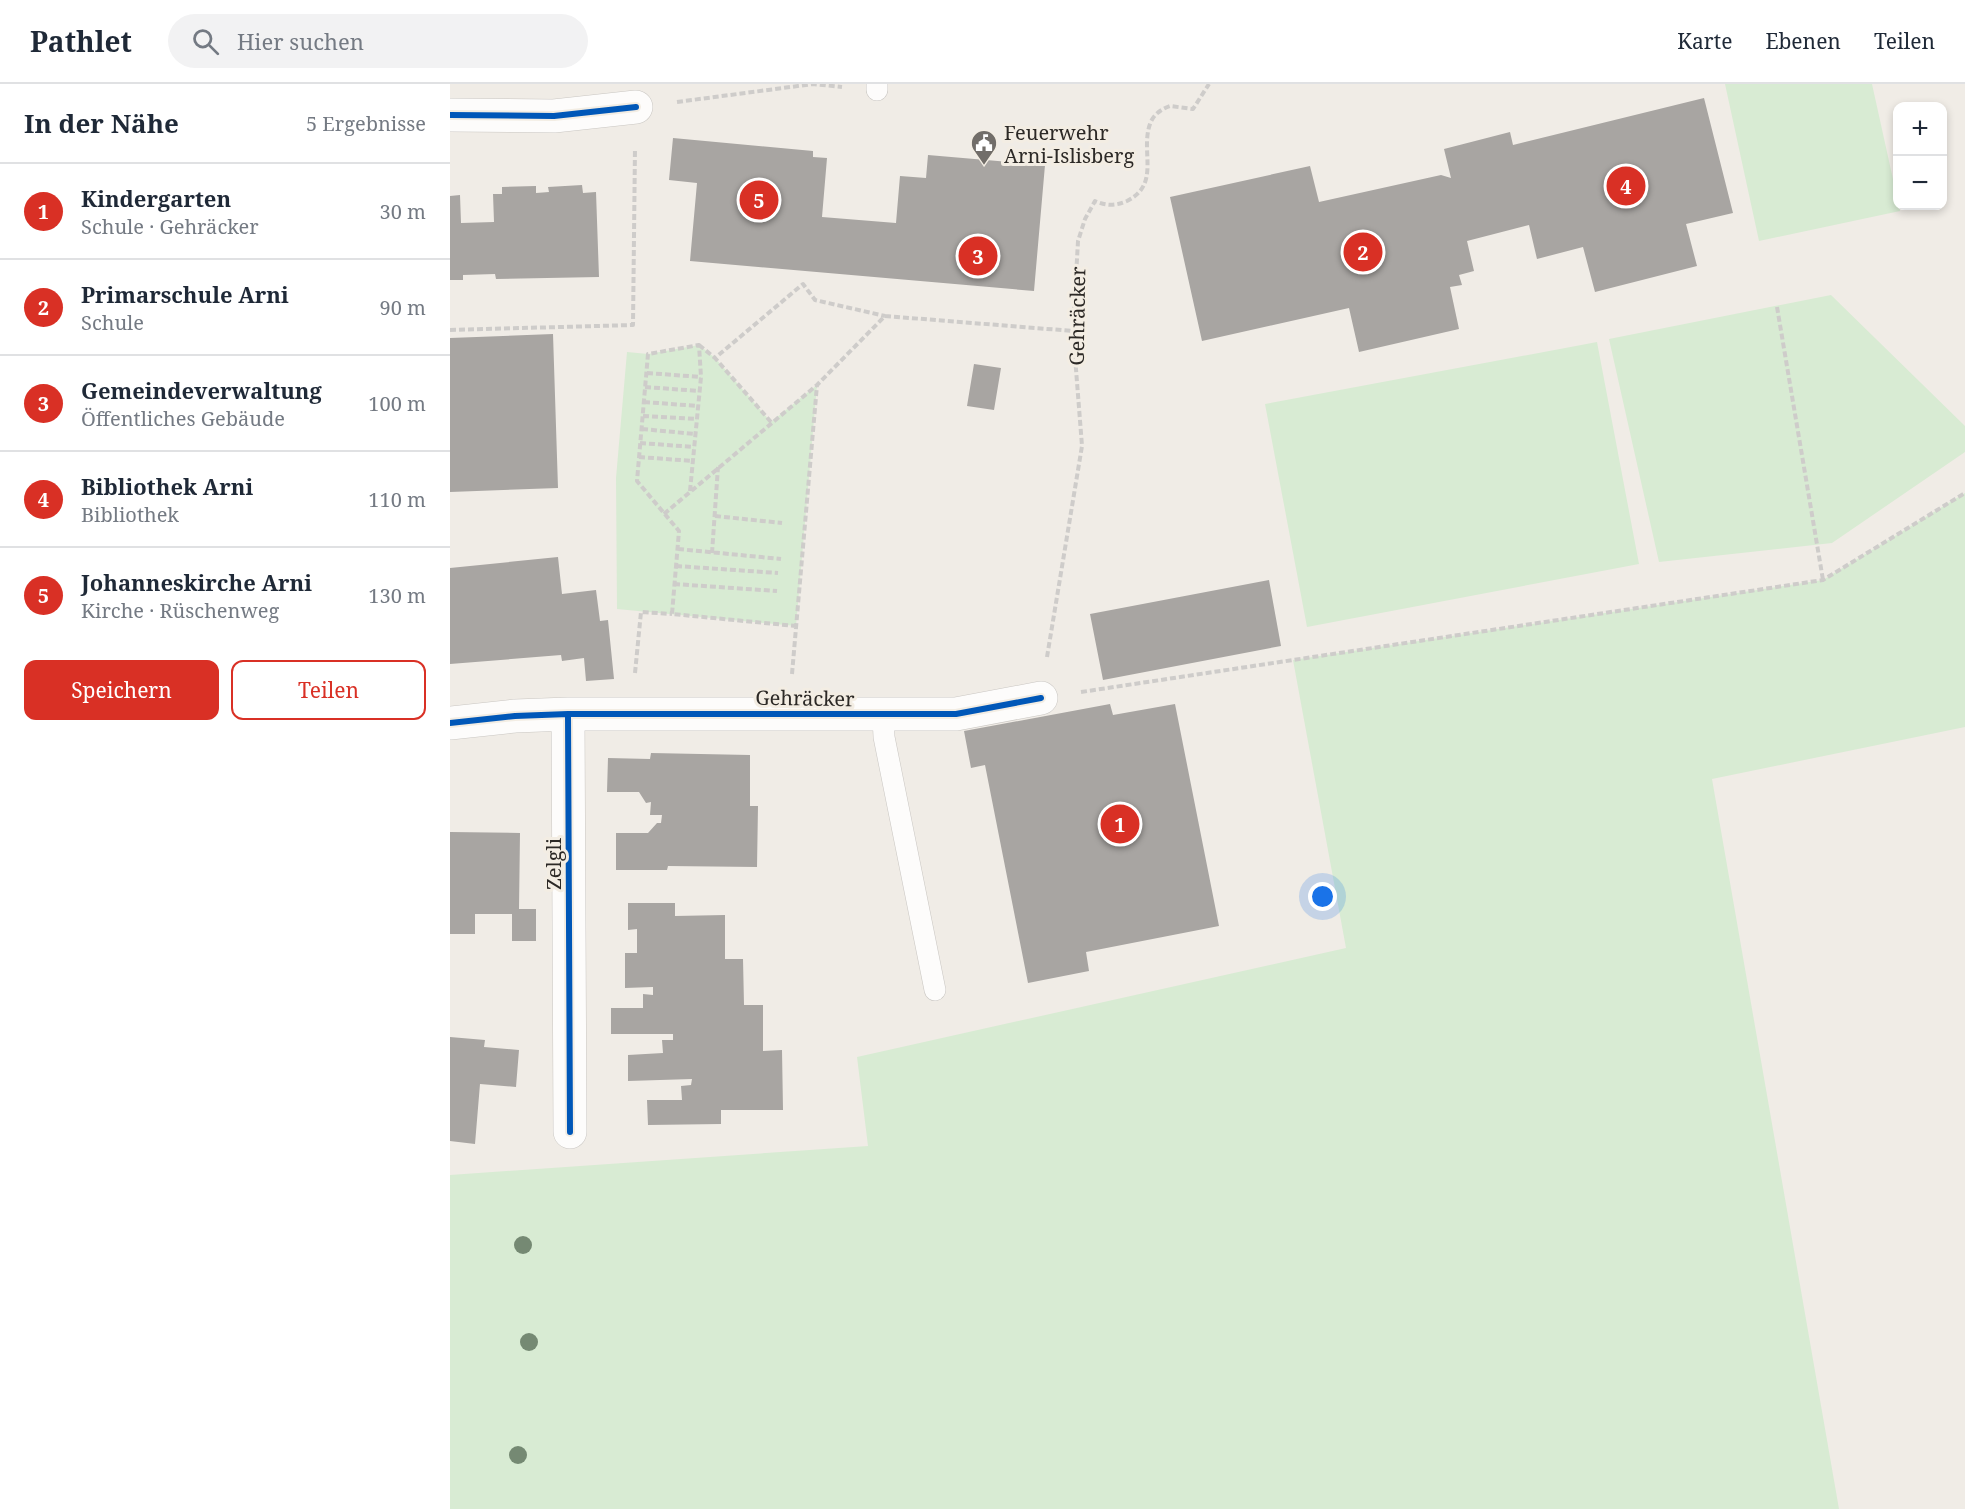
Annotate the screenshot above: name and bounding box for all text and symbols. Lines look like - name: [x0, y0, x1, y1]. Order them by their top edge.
- search box: [168, 14, 588, 68]
- text: Pathlet: [30, 22, 132, 60]
- icon: search: [189, 25, 222, 58]
- text: Hier suchen: [237, 26, 364, 56]
- text: Karte: [1677, 27, 1732, 55]
- text: Ebenen: [1765, 27, 1841, 55]
- text: Teilen: [1874, 27, 1935, 55]
- map controls: [1893, 102, 1947, 210]
- button: +: [1893, 102, 1947, 156]
- text: In der Nähe: [24, 105, 179, 141]
- text: 5 Ergebnisse: [306, 110, 426, 137]
- place label: Feuerwehr Arni-Islisberg: [1004, 119, 1134, 169]
- public building icon: Feuerwehr Arni-Islisberg: [969, 128, 999, 166]
- button: −: [1893, 156, 1947, 210]
- pin: 4: [1606, 164, 1646, 208]
- pin: 5: [740, 178, 778, 222]
- text: Kindergarten: [81, 183, 231, 213]
- text: 1: [38, 198, 49, 225]
- text: 30 m: [380, 198, 426, 225]
- text: Schule · Gehräcker: [81, 213, 259, 240]
- pin: 2: [1344, 230, 1382, 274]
- pin: 3: [958, 234, 998, 279]
- street label: Gehräcker: [1063, 266, 1091, 366]
- text: Primarschule Arni: [81, 279, 289, 309]
- text: 2: [38, 294, 49, 321]
- text: 90 m: [380, 294, 426, 321]
- text: Schule: [81, 309, 144, 336]
- text: Gemeindeverwaltung: [81, 375, 322, 405]
- text: 3: [38, 390, 49, 417]
- text: 100 m: [368, 390, 426, 417]
- text: Öffentliches Gebäude: [81, 405, 285, 432]
- text: Bibliothek Arni: [81, 471, 253, 501]
- text: 4: [38, 486, 49, 513]
- text: 110 m: [368, 486, 426, 513]
- text: Bibliothek: [81, 501, 179, 528]
- text: Johanneskirche Arni: [81, 567, 312, 597]
- text: 5: [38, 582, 49, 609]
- text: 130 m: [368, 582, 426, 609]
- text: Kirche · Rüschenweg: [81, 597, 279, 624]
- button: Speichern: [24, 660, 219, 720]
- button: Teilen: [231, 660, 426, 720]
- street label: Gehräcker: [755, 684, 855, 712]
- pin: 1: [1100, 802, 1140, 846]
- street label: Zelgli: [540, 837, 567, 890]
- your location: [1308, 882, 1337, 911]

